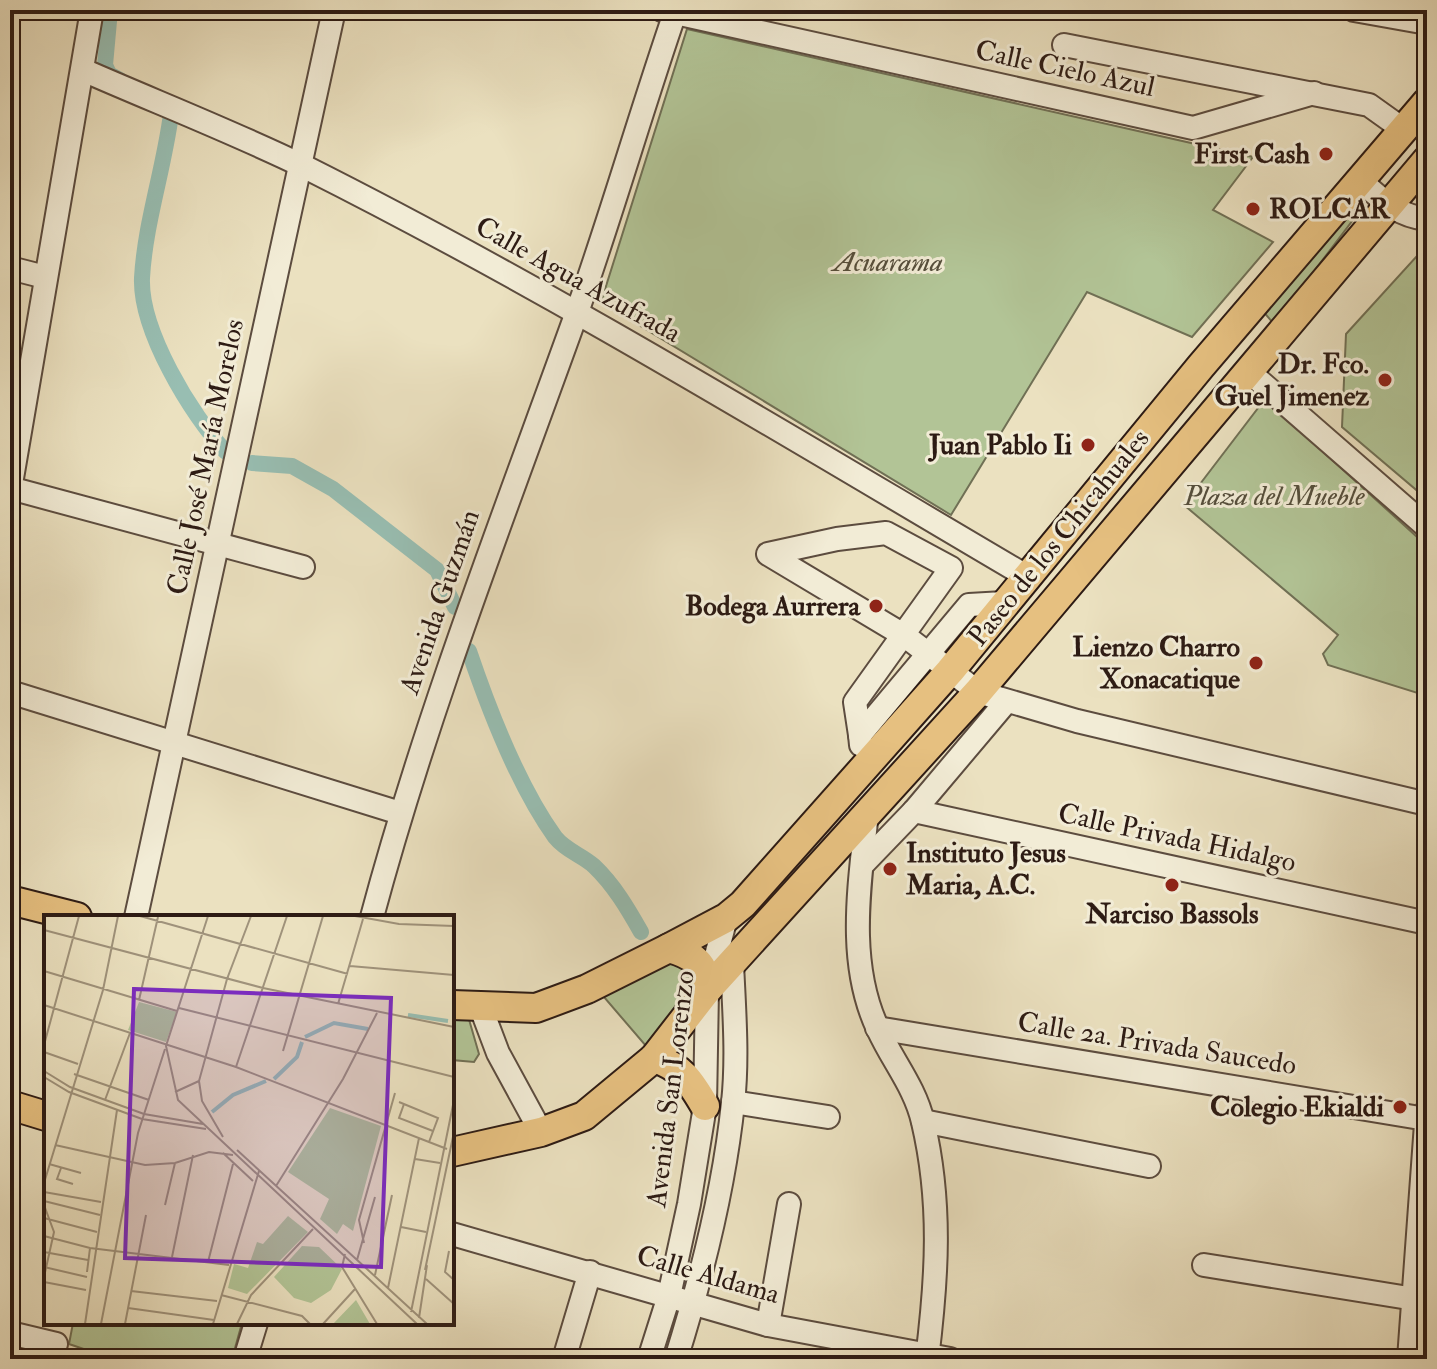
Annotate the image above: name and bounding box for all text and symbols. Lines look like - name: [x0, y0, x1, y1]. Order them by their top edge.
- street label: Calle Cielo Azul: [972, 33, 1158, 105]
- place label: First Cash: [1194, 137, 1310, 172]
- marker: First Cash: [1317, 145, 1335, 163]
- place label: ROLCAR: [1269, 192, 1392, 227]
- marker: ROLCAR: [1244, 200, 1262, 218]
- street label: Calle Agua Azufrada: [469, 209, 687, 351]
- park label: Acuarama: [830, 245, 943, 280]
- street label: Calle José María Morelos: [160, 316, 252, 598]
- place label: Dr. Fco. Guel Jimenez: [1215, 347, 1369, 414]
- marker: Dr. Fco. Guel Jimenez: [1376, 371, 1394, 389]
- street label: Paseo de los Chicahuales: [961, 422, 1157, 654]
- place label: Juan Pablo Ii: [927, 428, 1073, 463]
- marker: Juan Pablo Ii: [1079, 436, 1097, 454]
- park label: Plaza del Mueble: [1182, 479, 1365, 514]
- street label: Avenida Guzmán: [392, 505, 488, 700]
- place label: Bodega Aurrera: [685, 589, 861, 624]
- marker: Bodega Aurrera: [867, 597, 885, 615]
- place label: Lienzo Charro Xonacatique: [1072, 630, 1241, 697]
- marker: Lienzo Charro Xonacatique: [1247, 654, 1265, 672]
- street label: Calle Privada Hidalgo: [1055, 796, 1299, 880]
- place label: Instituto Jesus Maria, A.C.: [905, 836, 1066, 903]
- marker: Instituto Jesus Maria, A.C.: [881, 860, 899, 878]
- marker: Narciso Bassols: [1163, 876, 1181, 894]
- place label: Narciso Bassols: [1084, 897, 1259, 932]
- inset map: [44, 915, 454, 1325]
- street label: Avenida San Lorenzo: [639, 969, 703, 1210]
- street label: Calle 2a. Privada Saucedo: [1015, 1005, 1299, 1083]
- place label: Colegio Ekialdi: [1210, 1090, 1385, 1125]
- marker: Colegio Ekialdi: [1391, 1098, 1409, 1116]
- street label: Calle Aldama: [632, 1238, 784, 1312]

